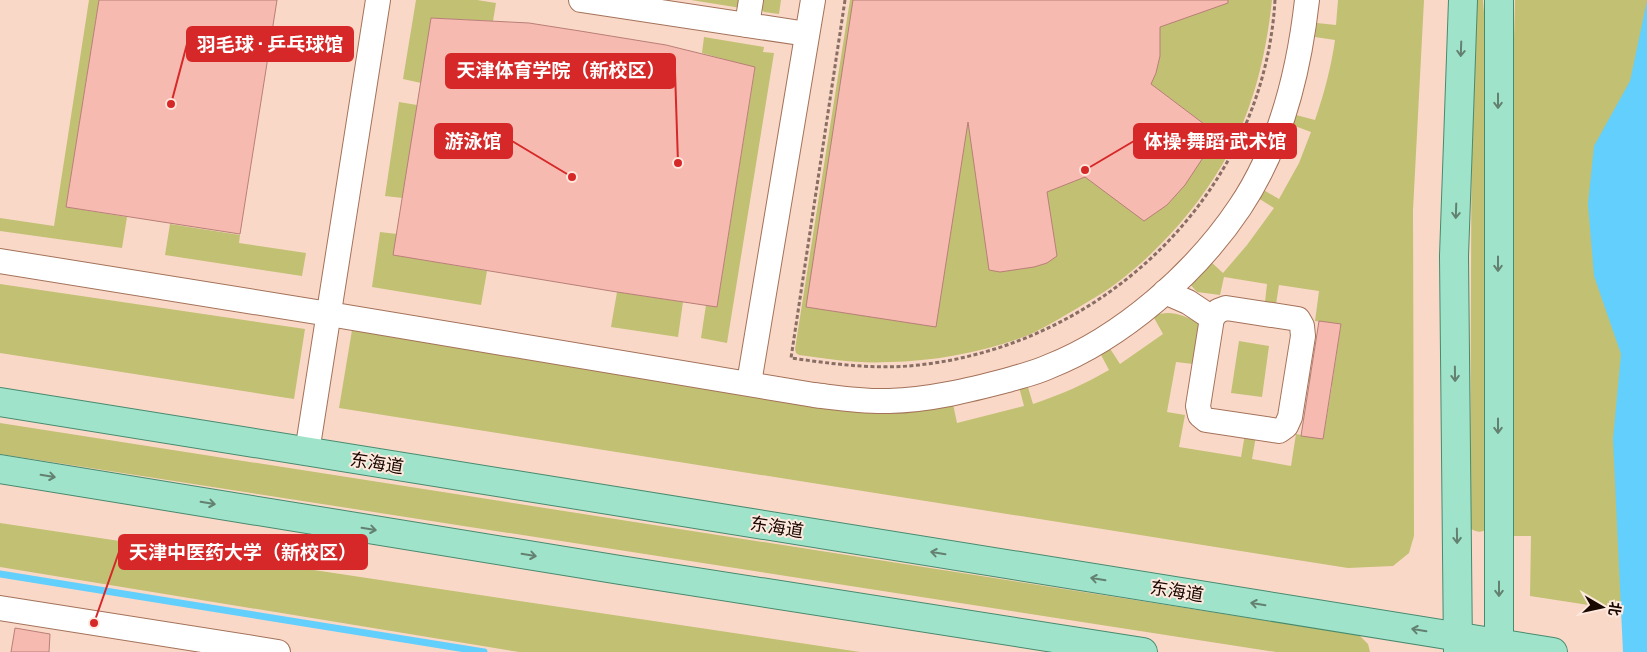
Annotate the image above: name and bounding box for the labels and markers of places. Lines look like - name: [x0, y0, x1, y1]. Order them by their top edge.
- callout: 羽毛球 · 乒乓球馆: [187, 27, 353, 61]
- callout: 天津体育学院（新校区）: [446, 54, 675, 88]
- callout: 游泳馆: [435, 124, 512, 158]
- callout: 体操·舞蹈·武术馆: [1134, 124, 1296, 158]
- callout: 天津中医药大学（新校区）: [119, 535, 367, 569]

